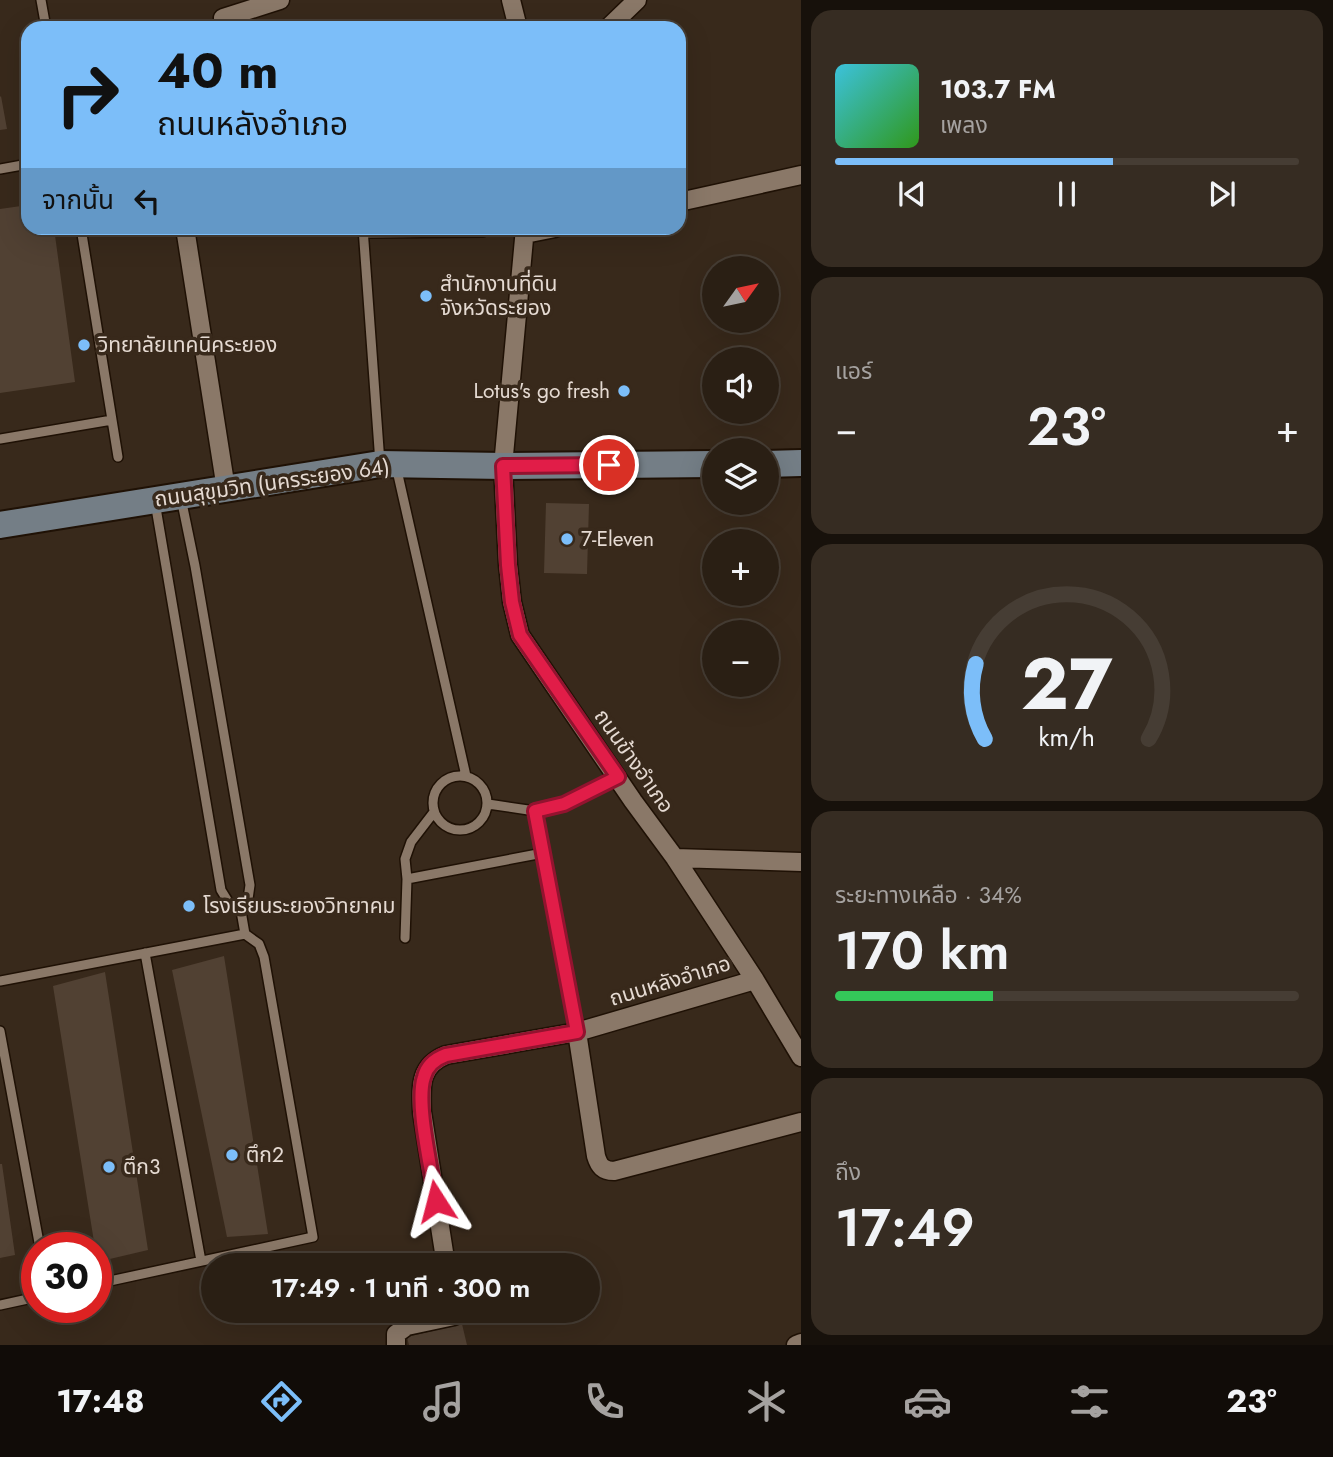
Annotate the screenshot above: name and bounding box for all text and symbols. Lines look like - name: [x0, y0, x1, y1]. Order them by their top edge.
- text: 40 m: [157, 36, 279, 106]
- icon: right: [42, 49, 133, 140]
- text: 103.7 FM: [940, 70, 1056, 108]
- text: ถนนหลังอำเภอ: [157, 101, 348, 147]
- text: เพลง: [940, 108, 988, 142]
- icon: previous: [893, 175, 931, 213]
- icon: pause: [1048, 175, 1086, 213]
- icon: next: [1203, 175, 1241, 213]
- text: จากนั้น: [42, 181, 114, 219]
- icon: left: [128, 182, 166, 220]
- north arrow: [702, 256, 779, 332]
- map controls: [702, 256, 779, 697]
- place label: สำนักงานที่ดิน จังหวัดระยอง: [440, 269, 557, 323]
- marker: สำนักงานที่ดิน จังหวัดระยอง: [418, 288, 434, 304]
- place label: วิทยาลัยเทคนิคระยอง: [98, 330, 277, 360]
- marker: วิทยาลัยเทคนิคระยอง: [76, 337, 92, 353]
- button: sound: [702, 347, 779, 424]
- text: แอร์: [835, 354, 872, 388]
- place label: Lotus's go fresh: [474, 376, 610, 406]
- marker: Lotus's go fresh: [616, 383, 632, 399]
- text: 23°: [1027, 389, 1106, 465]
- text: −: [835, 401, 857, 456]
- text: +: [1276, 401, 1299, 456]
- pin: [579, 435, 639, 495]
- button: layers: [702, 438, 779, 515]
- icon: arrive: [590, 446, 628, 484]
- street label: ถนนสุขุมวิท (นครระยอง 64): [153, 452, 391, 514]
- place label: 7-Eleven: [581, 524, 654, 554]
- button: +: [702, 529, 779, 606]
- marker: 7-Eleven: [559, 531, 575, 547]
- button: −: [702, 620, 779, 697]
- text: 27: [1021, 631, 1113, 736]
- street label: ถนนข้างอำเภอ: [587, 703, 681, 819]
- text: km/h: [1039, 718, 1095, 754]
- text: ระยะทางเหลือ · 34%: [835, 878, 1022, 912]
- place label: โรงเรียนระยองวิทยาคม: [203, 891, 395, 921]
- marker: โรงเรียนระยองวิทยาคม: [181, 898, 197, 914]
- text: 170 km: [835, 913, 1009, 989]
- street label: ถนนหลังอำเภอ: [606, 948, 734, 1014]
- place label: ตึก2: [246, 1140, 284, 1170]
- marker: ตึก2: [224, 1147, 240, 1163]
- place label: ตึก3: [123, 1152, 160, 1182]
- text: ถึง: [835, 1155, 861, 1189]
- marker: ตึก3: [101, 1159, 117, 1175]
- position arrow: [399, 1164, 473, 1238]
- text: 17:49: [835, 1190, 975, 1266]
- speed limit sign: 30: [21, 1232, 112, 1323]
- text: 17:49 · 1 นาที · 300 m: [271, 1269, 530, 1307]
- icon: directions: [257, 1377, 306, 1426]
- icon: music: [419, 1377, 468, 1426]
- icon: phone: [580, 1377, 629, 1426]
- icon: climate: [742, 1377, 791, 1426]
- icon: car: [903, 1377, 952, 1426]
- icon: filters: [1065, 1377, 1114, 1426]
- text: 17:48: [56, 1378, 145, 1424]
- text: 23°: [1226, 1378, 1277, 1424]

